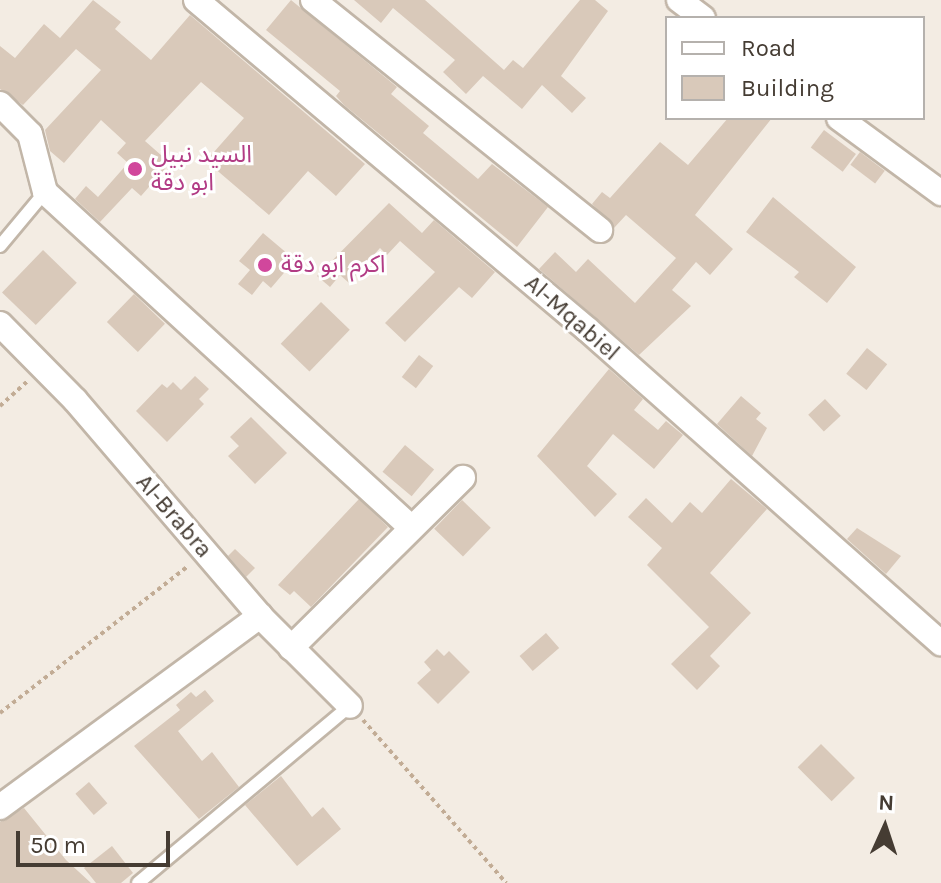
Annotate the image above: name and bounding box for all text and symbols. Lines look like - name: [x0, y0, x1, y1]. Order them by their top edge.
- legend: [665, 16, 925, 120]
- text: Road: [741, 34, 796, 62]
- text: Building: [741, 74, 834, 102]
- place label: السيد نبيل ابو دقة: [151, 141, 252, 197]
- marker: السيد نبيل ابو دقة: [126, 160, 144, 178]
- place label: اكرم ابو دقة: [281, 251, 385, 279]
- marker: اكرم ابو دقة: [256, 256, 274, 274]
- street label: Al-Mqabiel: [518, 269, 626, 367]
- street label: Al-Brabra: [130, 468, 218, 564]
- north arrow: [845, 787, 925, 867]
- text: N: [878, 790, 895, 816]
- scale bar: [20, 815, 174, 865]
- text: 50 m: [30, 831, 86, 859]

